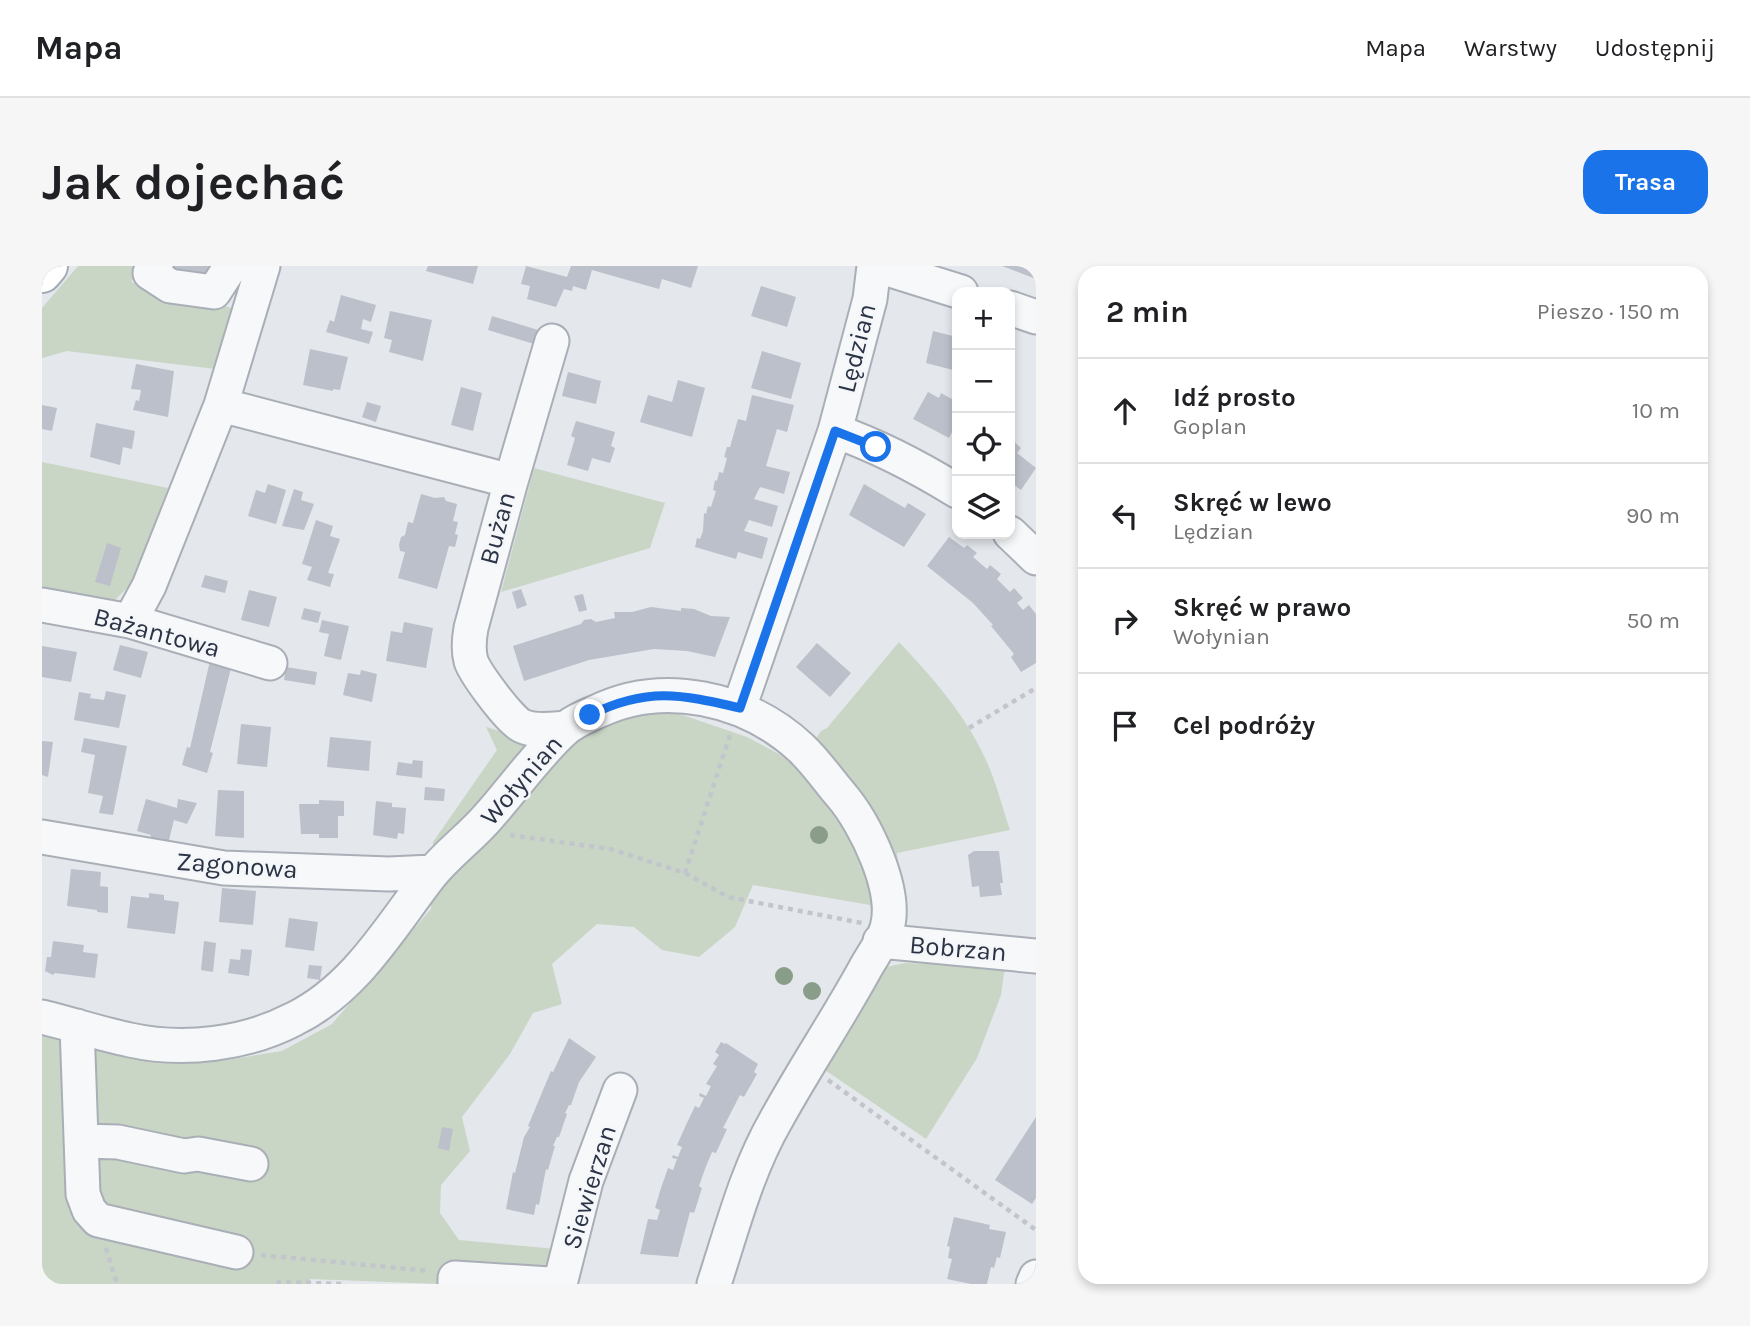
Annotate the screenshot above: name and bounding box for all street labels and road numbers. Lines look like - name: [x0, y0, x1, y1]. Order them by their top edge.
- street label: Lędzian: [830, 300, 883, 396]
- street label: Bużan: [473, 488, 522, 568]
- street label: Bażantowa: [90, 601, 224, 664]
- street label: Wołynian: [474, 729, 569, 832]
- street label: Zagonowa: [175, 846, 299, 885]
- street label: Bobrzan: [908, 929, 1008, 968]
- street label: Siewierzan: [556, 1121, 623, 1253]

